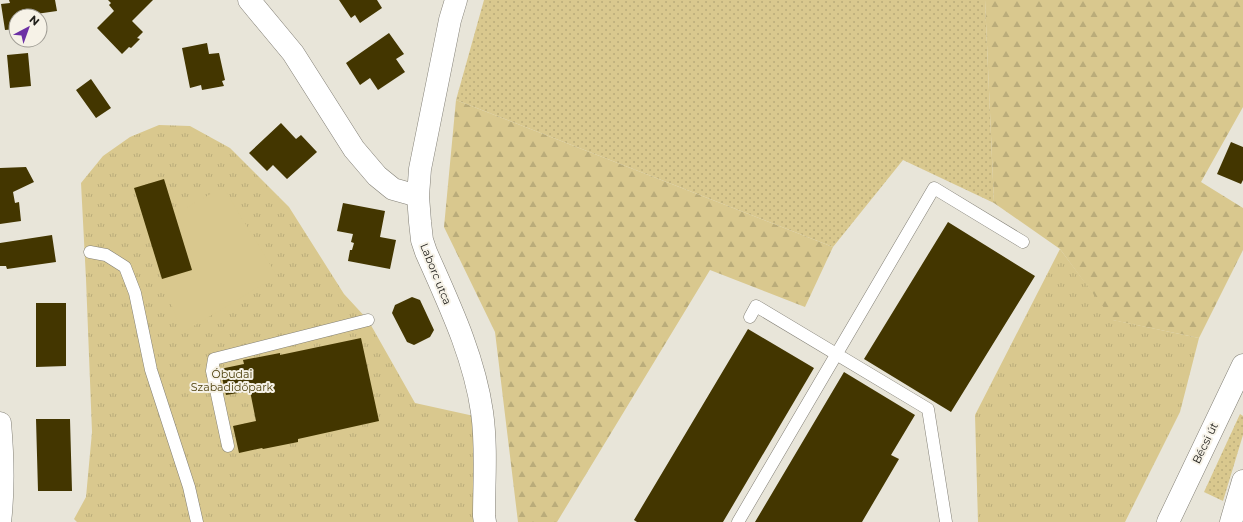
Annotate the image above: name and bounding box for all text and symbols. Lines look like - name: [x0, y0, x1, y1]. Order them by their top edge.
- north arrow: [8, 8, 48, 48]
- text: N: [27, 12, 43, 29]
- street label: Laborc utca: [417, 241, 455, 307]
- park label: Óbudai Szabadidőpark: [191, 367, 274, 394]
- street label: Bécsi út: [1189, 420, 1221, 466]

